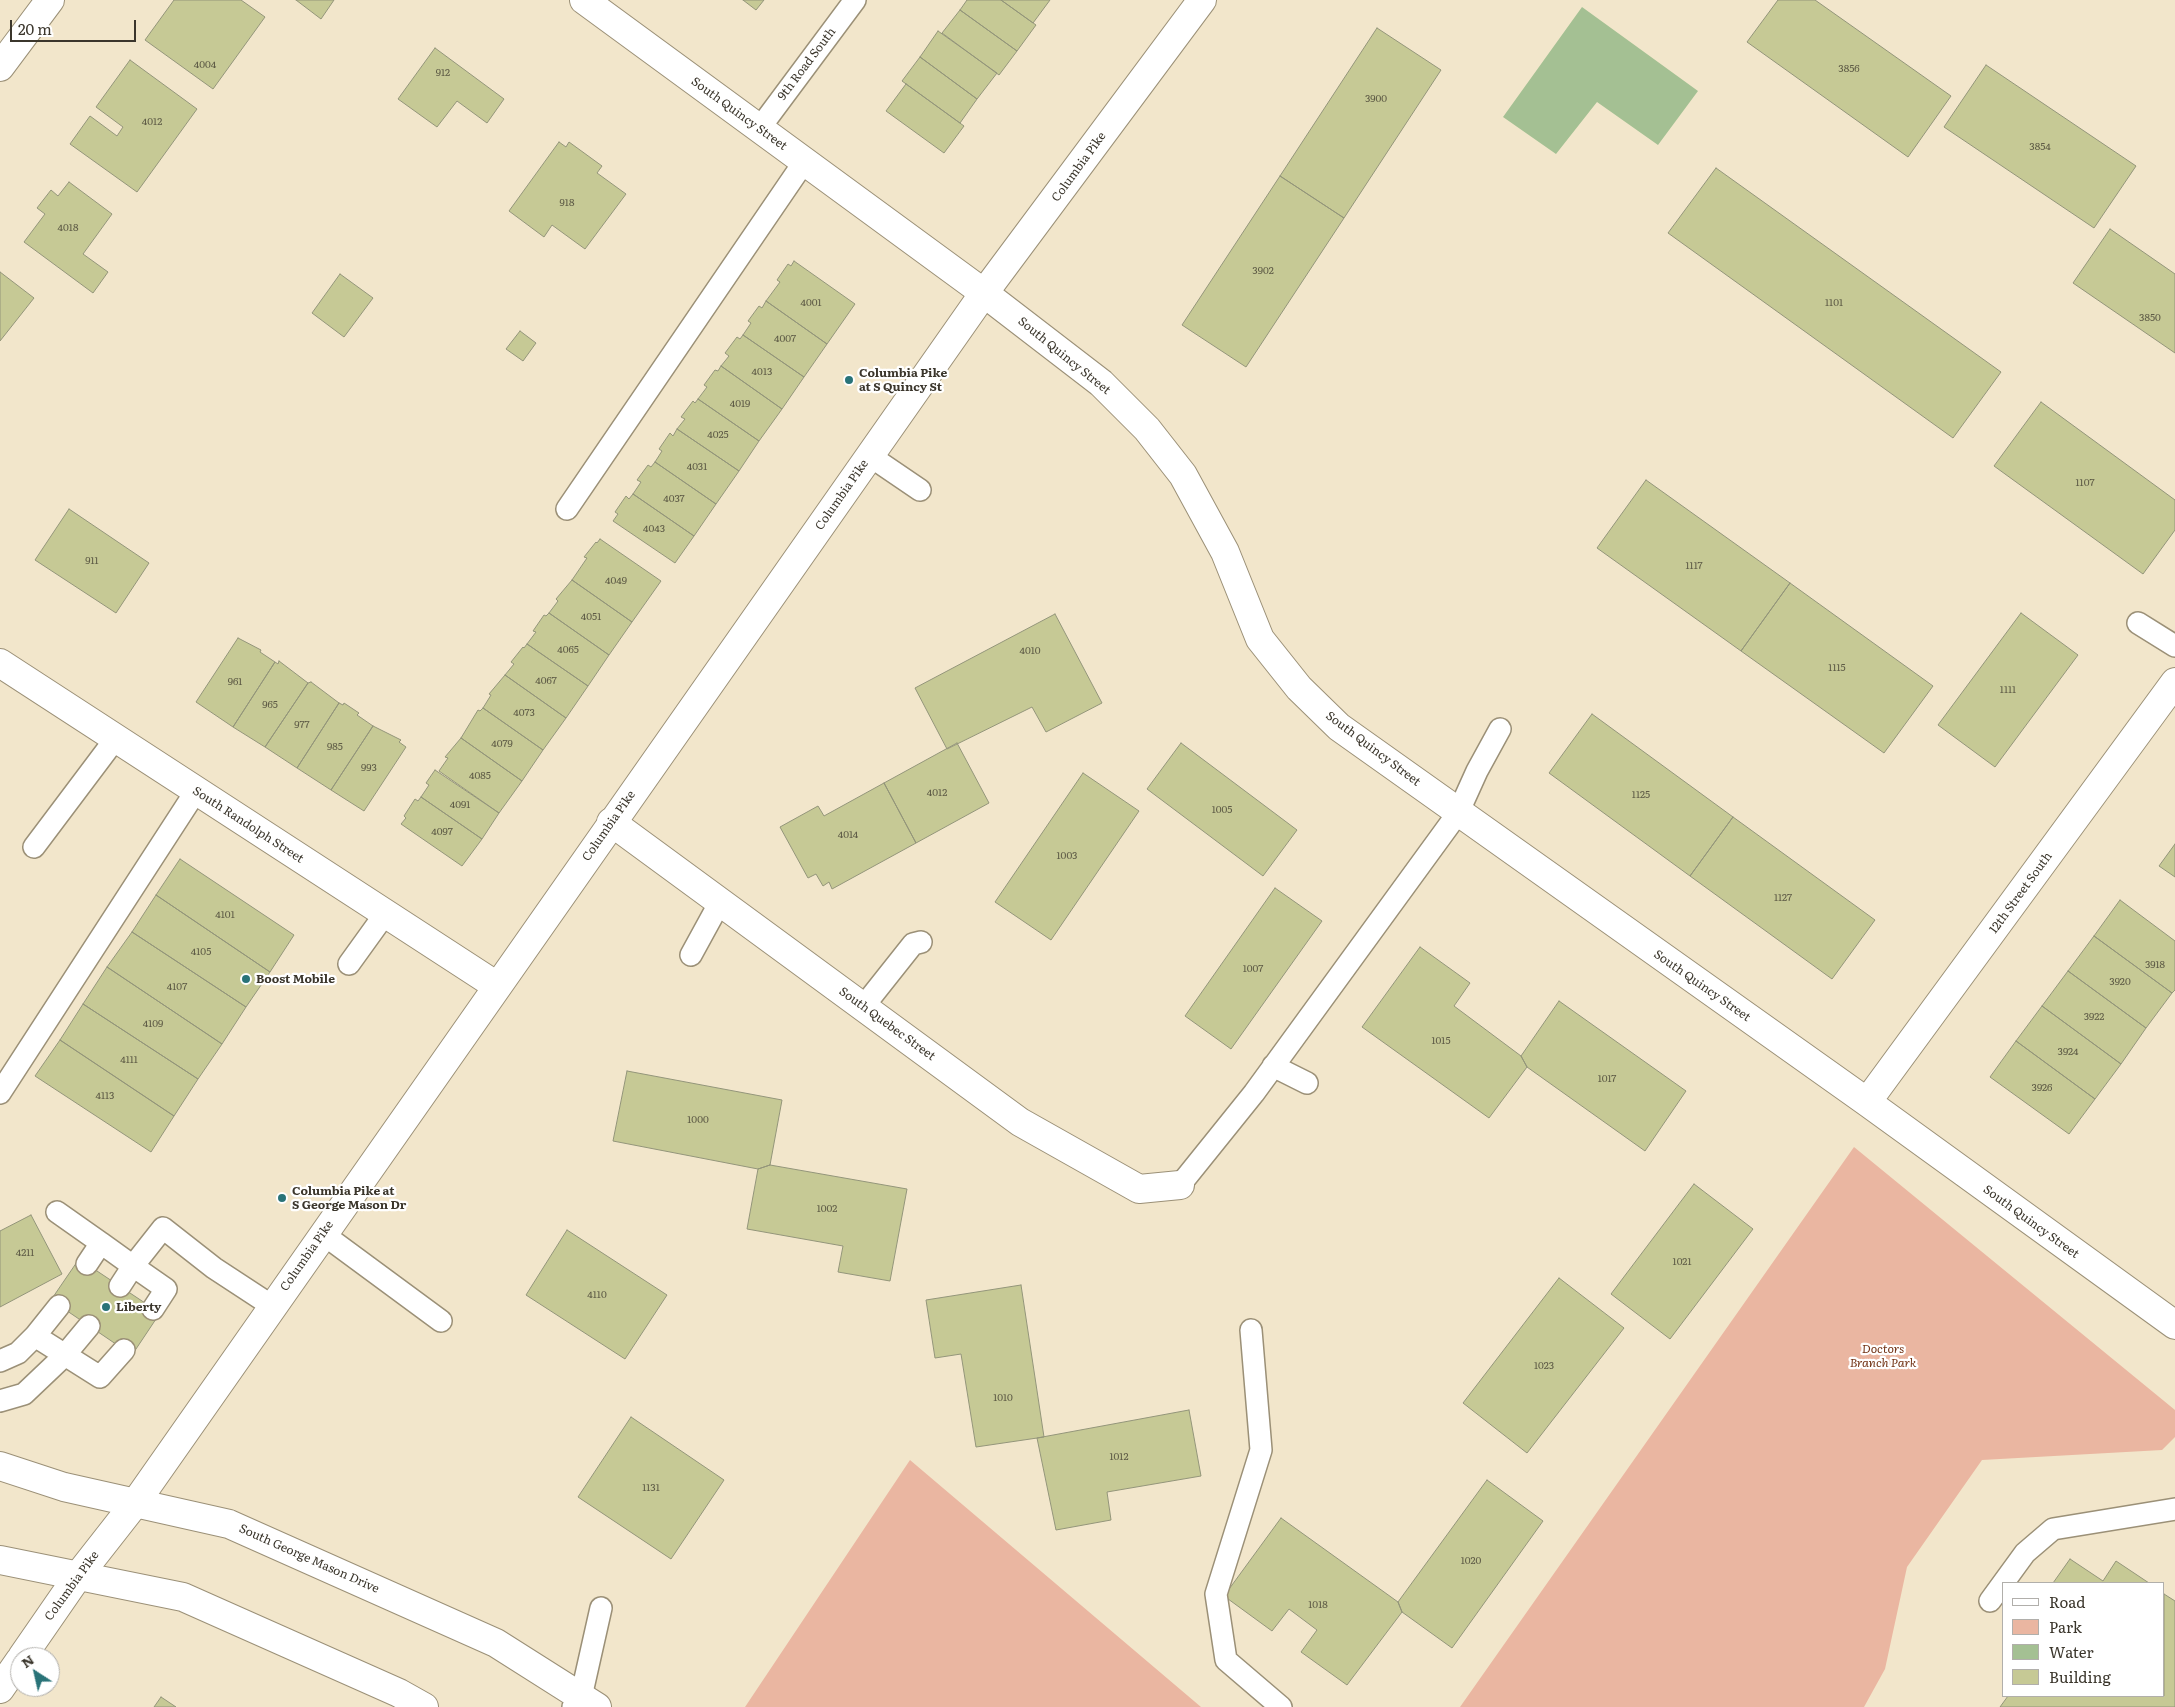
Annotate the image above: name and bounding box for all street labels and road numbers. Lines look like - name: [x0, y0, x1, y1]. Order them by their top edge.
- street label: 9th Road South: [775, 25, 839, 103]
- street label: South Quincy Street: [688, 74, 790, 154]
- street label: Columbia Pike: [1049, 129, 1109, 205]
- street label: South Quincy Street: [1015, 314, 1113, 398]
- street label: Columbia Pike: [812, 457, 872, 533]
- street label: South Quincy Street: [1323, 709, 1423, 789]
- street label: South Randolph Street: [190, 784, 306, 866]
- street label: Columbia Pike: [579, 788, 639, 864]
- street label: 12th Street South: [1987, 849, 2055, 937]
- street label: South Quincy Street: [1651, 947, 1753, 1025]
- street label: South Quebec Street: [836, 984, 938, 1064]
- street label: South Quincy Street: [1980, 1182, 2082, 1262]
- street label: Columbia Pike: [277, 1218, 337, 1294]
- street label: South George Mason Drive: [237, 1522, 381, 1596]
- street label: Columbia Pike: [42, 1548, 102, 1624]

